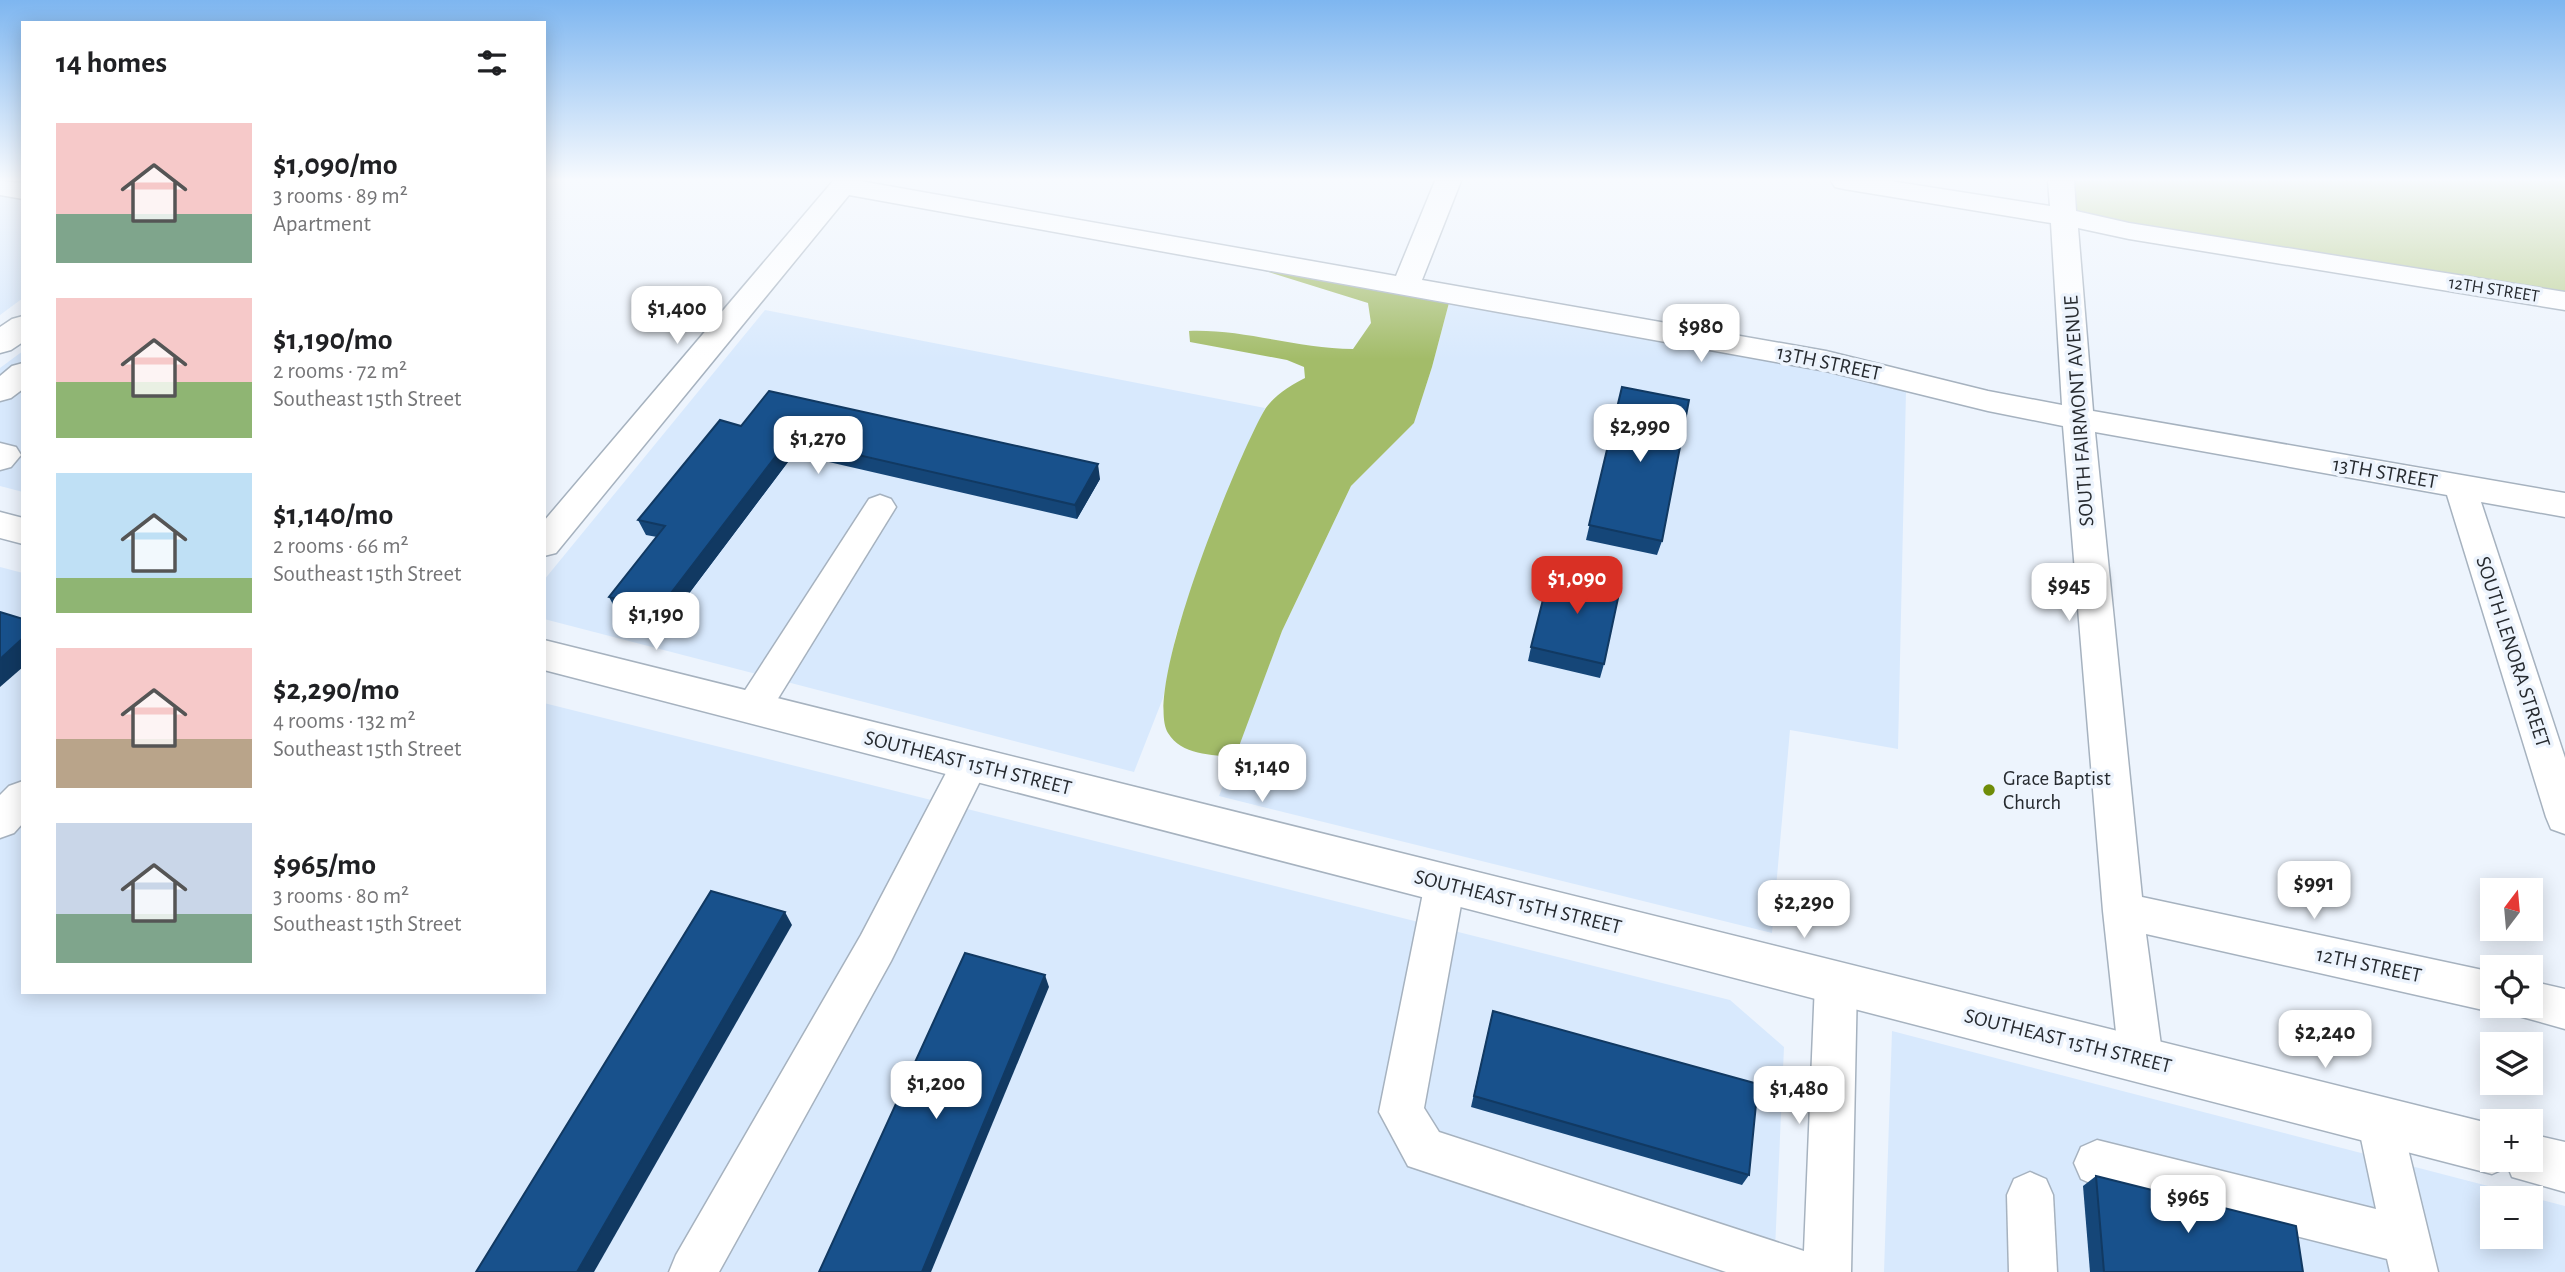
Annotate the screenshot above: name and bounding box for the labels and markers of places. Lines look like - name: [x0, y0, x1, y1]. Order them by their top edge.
- pin: $1,400: [620, 286, 734, 346]
- pin: $980: [1660, 304, 1742, 364]
- pin: $2,990: [1583, 405, 1697, 464]
- pin: $1,270: [761, 416, 875, 476]
- pin: $1,090: [1520, 556, 1634, 616]
- pin: $945: [2028, 564, 2110, 623]
- pin: $1,190: [599, 592, 713, 652]
- pin: $1,140: [1205, 744, 1319, 804]
- place label: Grace Baptist Church: [2003, 768, 2111, 813]
- marker: Grace Baptist Church: [1981, 782, 1997, 798]
- pin: $991: [2273, 862, 2355, 921]
- pin: $2,290: [1747, 880, 1861, 940]
- pin: $2,240: [2268, 1010, 2382, 1070]
- pin: $1,200: [879, 1062, 993, 1121]
- pin: $1,480: [1742, 1066, 1856, 1126]
- pin: $965: [2147, 1176, 2229, 1235]

